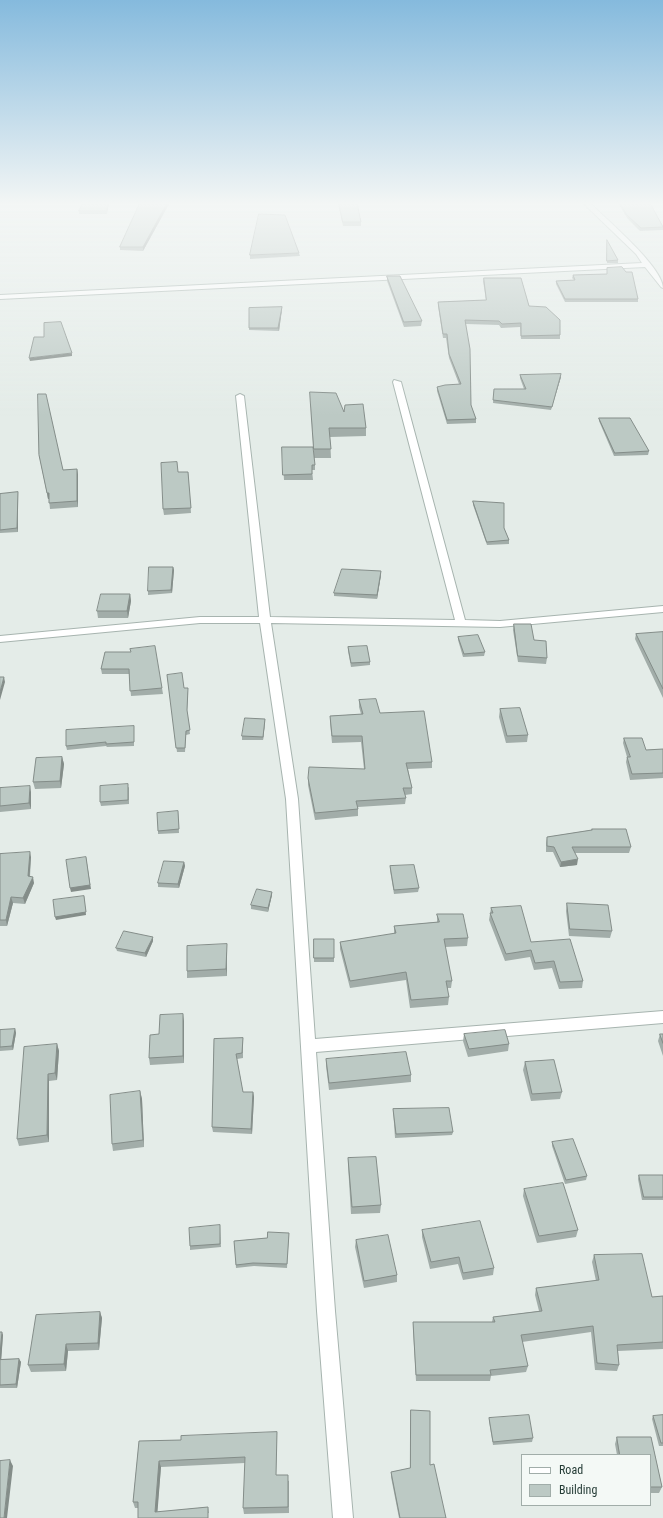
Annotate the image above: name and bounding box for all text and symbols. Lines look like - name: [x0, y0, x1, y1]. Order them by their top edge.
- legend: [521, 1454, 651, 1506]
- text: Road: [559, 1463, 583, 1477]
- text: Building: [559, 1483, 597, 1497]

